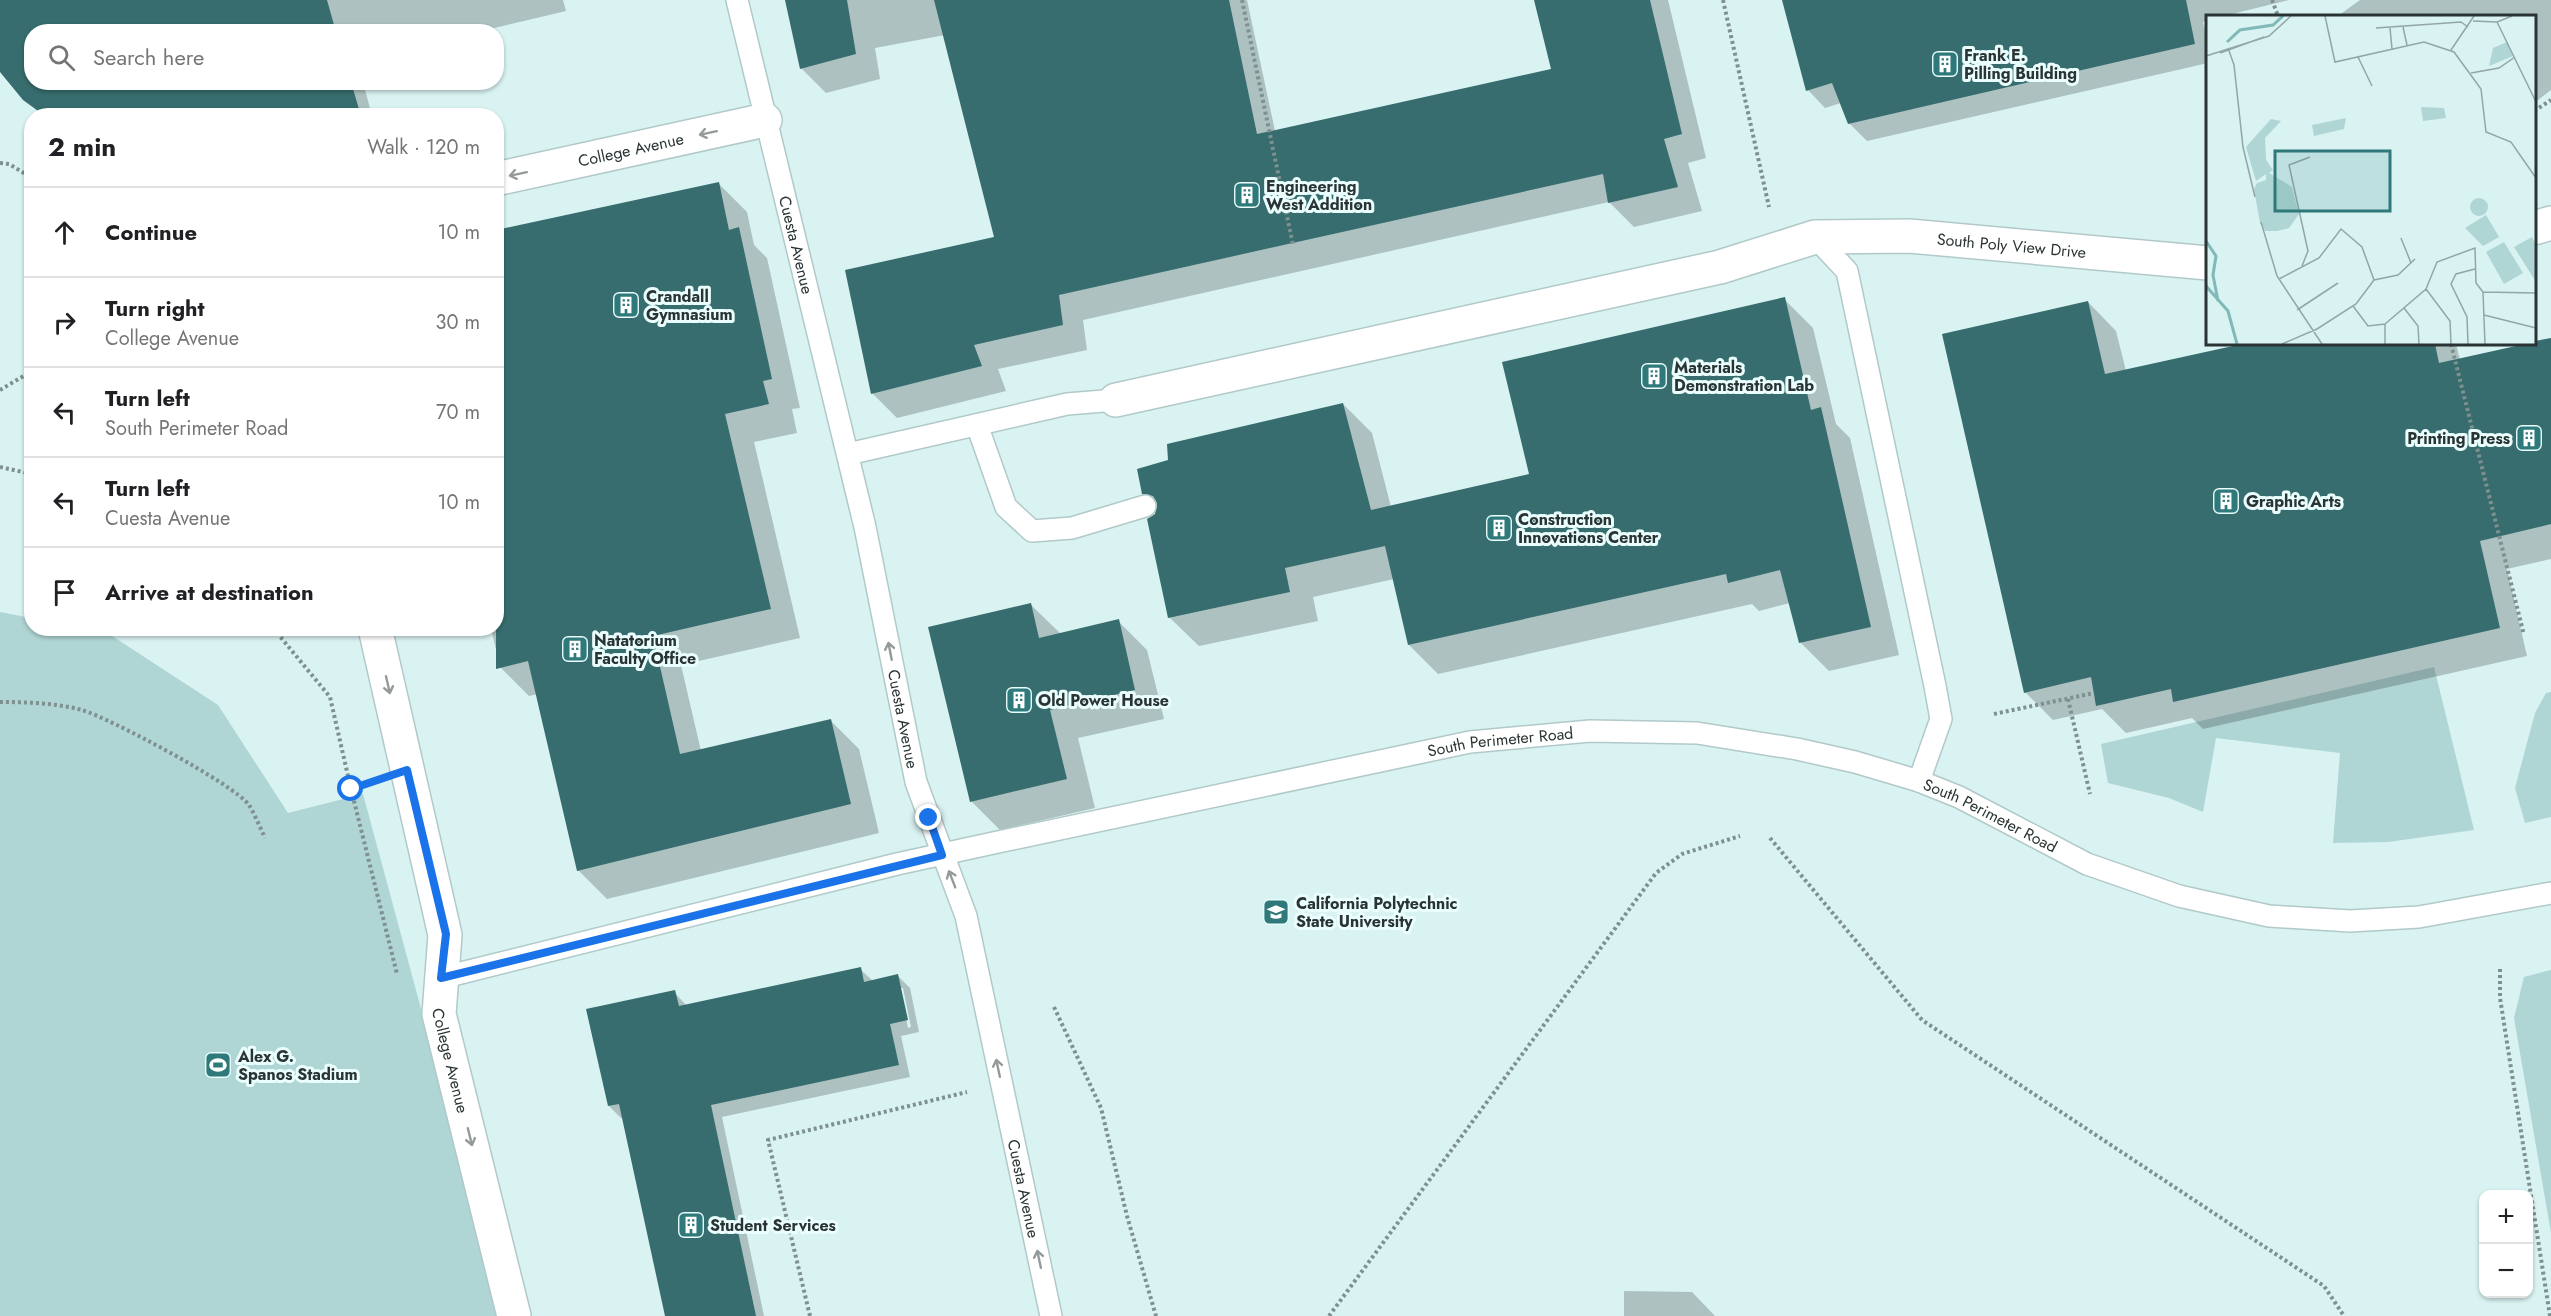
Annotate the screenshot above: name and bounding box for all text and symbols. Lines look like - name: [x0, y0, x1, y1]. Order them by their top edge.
- inset map: [2206, 15, 2536, 345]
- search box: [24, 24, 504, 90]
- icon: search: [45, 41, 78, 74]
- text: Search here: [93, 41, 204, 73]
- place label: Frank E. Pilling Building: [1964, 44, 2077, 85]
- building icon: Frank E. Pilling Building: [1930, 49, 1960, 79]
- street label: College Avenue: [576, 127, 686, 173]
- one-way arrow: [699, 127, 718, 139]
- text: 2 min: [48, 128, 116, 166]
- text: Walk · 120 m: [367, 133, 480, 162]
- one-way arrow: [509, 169, 528, 181]
- place label: Engineering West Addition: [1266, 175, 1372, 216]
- building icon: Engineering West Addition: [1232, 180, 1262, 210]
- street label: Cuesta Avenue: [773, 194, 819, 296]
- icon: ahead: [48, 216, 81, 249]
- text: Continue: [105, 216, 197, 248]
- text: 10 m: [437, 218, 480, 247]
- street label: South Poly View Drive: [1936, 228, 2087, 264]
- place label: Crandall Gymnasium: [646, 285, 733, 326]
- building icon: Crandall Gymnasium: [611, 290, 641, 320]
- text: Turn right: [105, 292, 205, 324]
- icon: right: [48, 306, 81, 339]
- text: 30 m: [435, 308, 480, 337]
- text: College Avenue: [105, 324, 239, 353]
- place label: Materials Demonstration Lab: [1674, 356, 1814, 397]
- building icon: Materials Demonstration Lab: [1639, 361, 1669, 391]
- text: Turn left: [105, 382, 190, 414]
- icon: left: [48, 396, 81, 429]
- text: 70 m: [436, 398, 480, 427]
- text: South Perimeter Road: [105, 414, 288, 443]
- building icon: Printing Press: [2514, 423, 2544, 453]
- place label: Printing Press: [2407, 427, 2510, 450]
- text: Turn left: [105, 472, 190, 504]
- icon: left: [48, 486, 81, 519]
- building icon: Graphic Arts: [2211, 486, 2241, 516]
- text: 10 m: [437, 488, 480, 517]
- place label: Graphic Arts: [2246, 490, 2341, 513]
- text: Cuesta Avenue: [105, 504, 230, 533]
- place label: Construction Innovations Center: [1518, 508, 1659, 549]
- building icon: Construction Innovations Center: [1484, 513, 1514, 543]
- icon: arrive: [48, 576, 81, 609]
- text: Arrive at destination: [105, 576, 314, 608]
- place label: Natatorium Faculty Office: [594, 629, 696, 670]
- building icon: Natatorium Faculty Office: [560, 634, 590, 664]
- one-way arrow: [883, 642, 895, 661]
- street label: Cuesta Avenue: [882, 668, 924, 770]
- one-way arrow: [383, 675, 394, 695]
- building icon: Old Power House: [1004, 685, 1034, 715]
- place label: Old Power House: [1038, 689, 1169, 712]
- street label: South Perimeter Road: [1425, 722, 1574, 763]
- street label: South Perimeter Road: [1920, 773, 2061, 858]
- route start: [337, 775, 363, 801]
- route end: [915, 804, 941, 830]
- one-way arrow: [945, 870, 956, 889]
- place label: California Polytechnic State University: [1296, 892, 1458, 933]
- school or university icon: California Polytechnic State University: [1261, 897, 1291, 927]
- street label: College Avenue: [427, 1007, 474, 1116]
- place label: Alex G. Spanos Stadium: [237, 1045, 358, 1086]
- sports icon: Alex G. Spanos Stadium: [203, 1050, 233, 1080]
- one-way arrow: [992, 1059, 1004, 1078]
- one-way arrow: [465, 1128, 477, 1147]
- street label: Cuesta Avenue: [1002, 1137, 1045, 1240]
- map controls: [2479, 1190, 2533, 1298]
- button: +: [2479, 1190, 2533, 1244]
- building icon: Student Services: [676, 1210, 706, 1240]
- place label: Student Services: [710, 1214, 836, 1237]
- button: −: [2479, 1244, 2533, 1298]
- one-way arrow: [1032, 1249, 1044, 1268]

